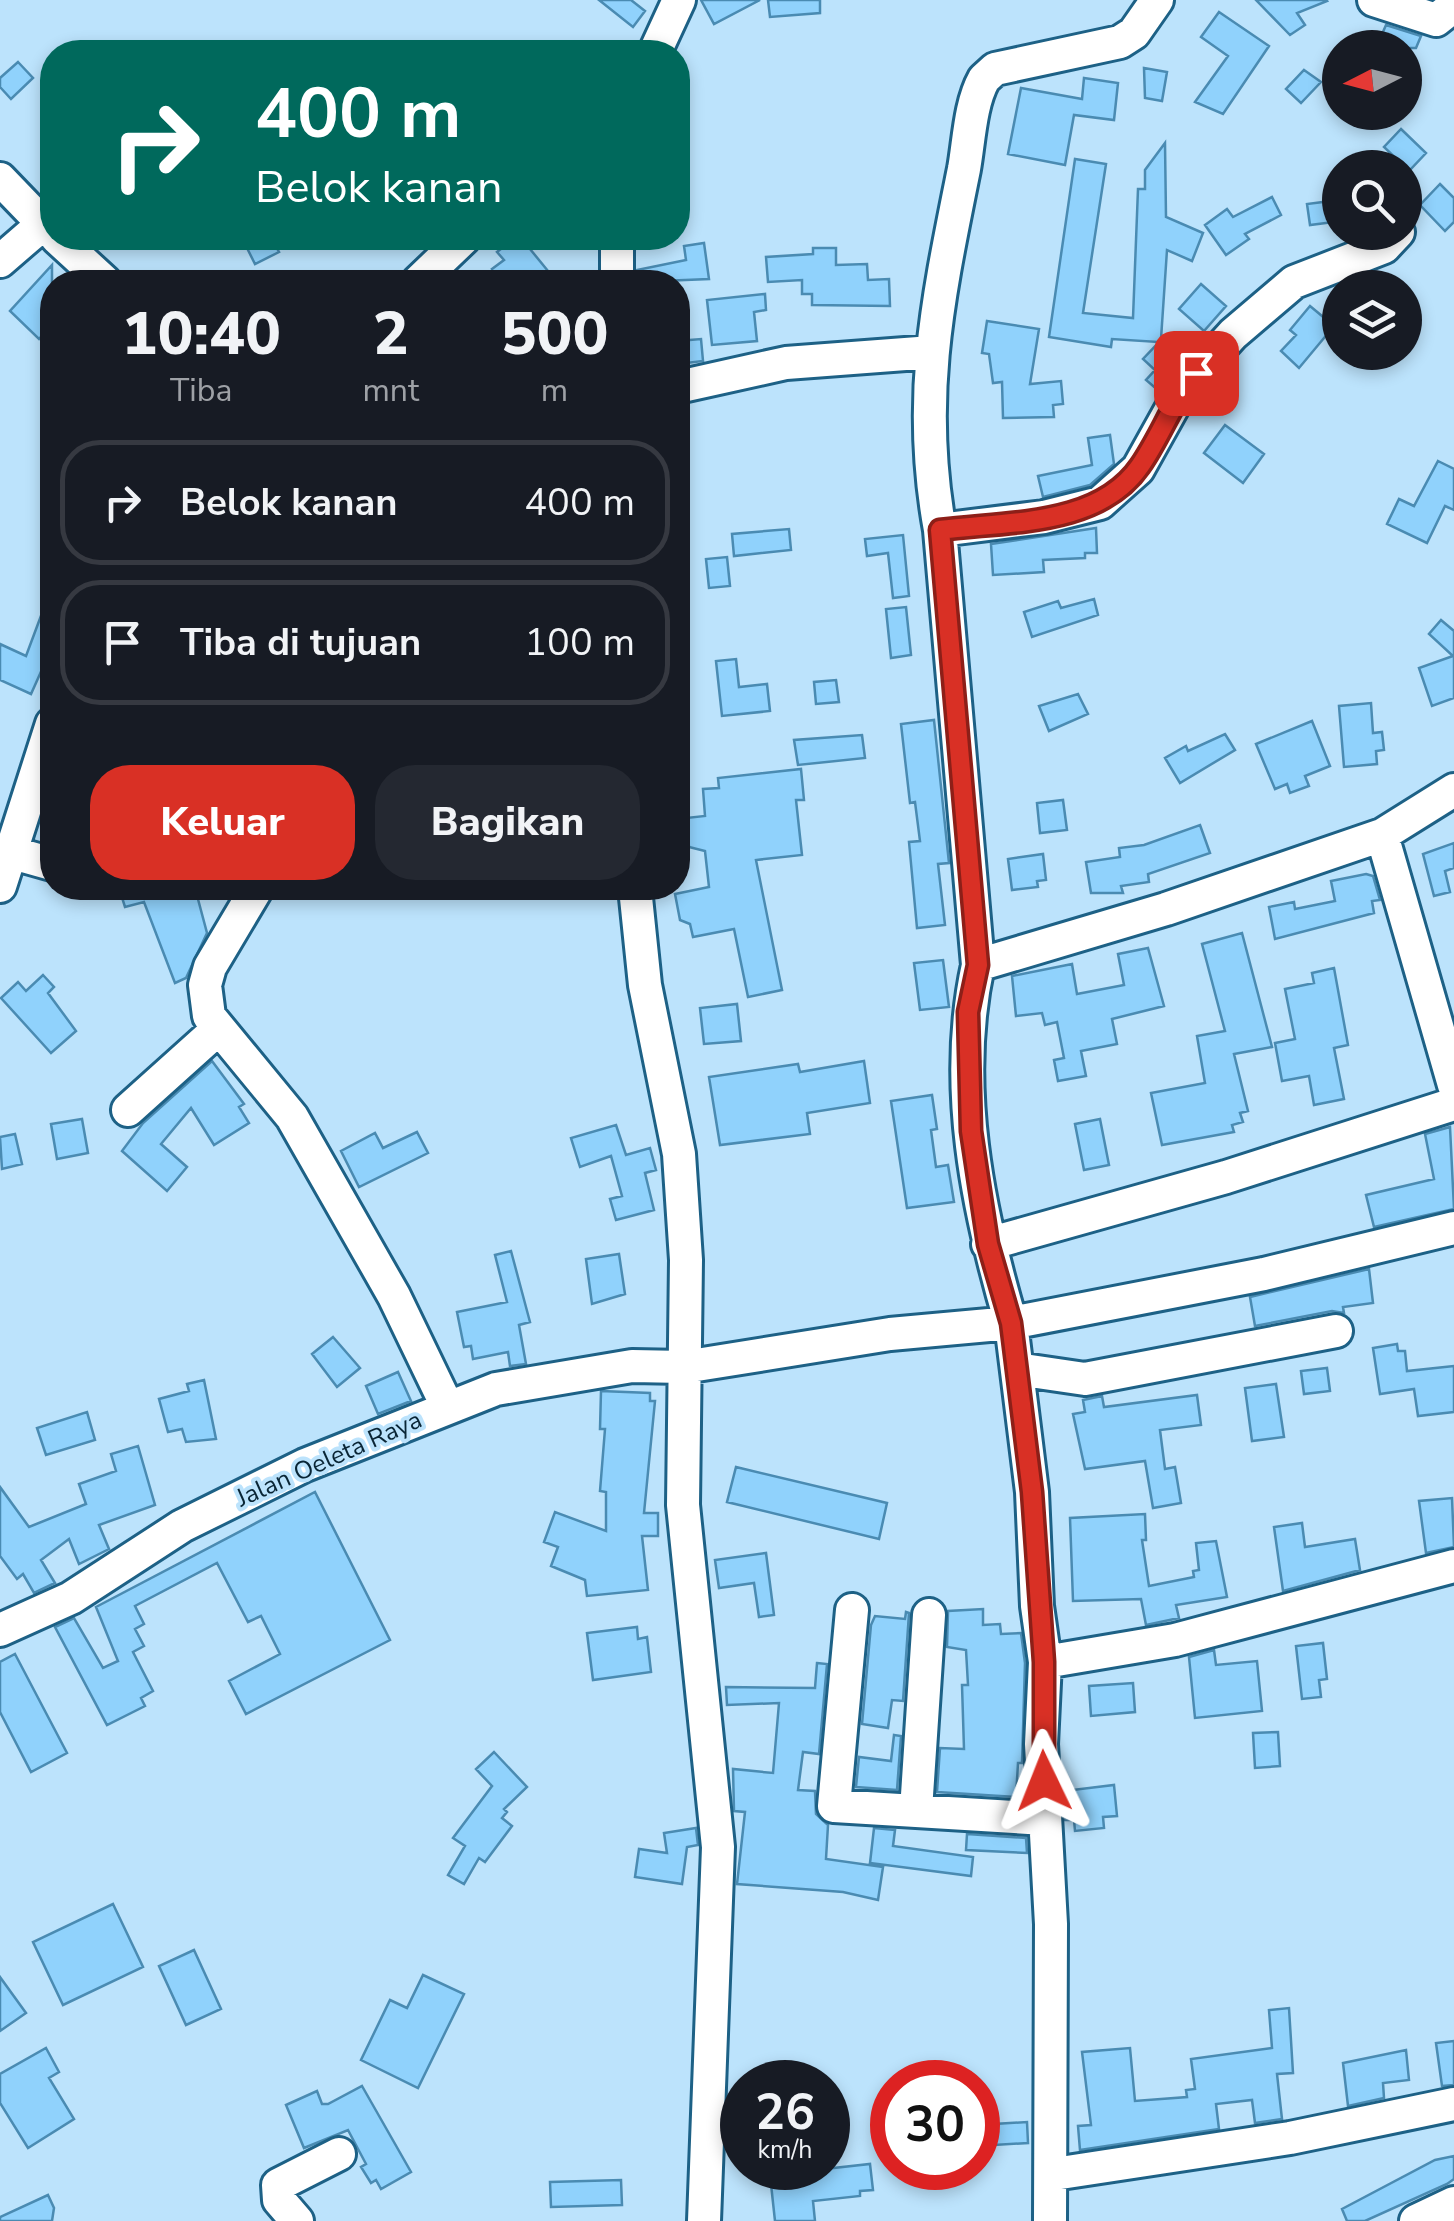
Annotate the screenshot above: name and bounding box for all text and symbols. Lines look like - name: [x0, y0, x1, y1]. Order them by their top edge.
- north arrow: [1322, 30, 1422, 130]
- map controls: [1322, 30, 1422, 370]
- text: 400 m: [255, 66, 461, 162]
- icon: right: [90, 80, 220, 210]
- button: search: [1322, 150, 1422, 250]
- text: Belok kanan: [255, 157, 503, 218]
- button: layers: [1322, 270, 1422, 370]
- text: 10:40: [121, 293, 281, 375]
- text: 2: [373, 293, 409, 375]
- text: 500: [501, 293, 609, 375]
- pin: [1154, 331, 1239, 416]
- icon: arrive: [1169, 346, 1224, 401]
- text: Tiba: [170, 369, 232, 412]
- text: mnt: [362, 369, 419, 412]
- text: m: [541, 369, 568, 412]
- icon: right: [95, 475, 150, 530]
- text: Belok kanan: [180, 477, 397, 528]
- text: 400 m: [524, 477, 635, 528]
- icon: arrive: [95, 615, 150, 670]
- text: Tiba di tujuan: [180, 617, 421, 668]
- text: 100 m: [524, 617, 635, 668]
- button: Keluar: [90, 765, 355, 880]
- button: Bagikan: [375, 765, 640, 880]
- street label: Jalan Oeleta Raya: [230, 1403, 427, 1516]
- position arrow: [992, 1729, 1096, 1833]
- speed limit sign: 30: [870, 2060, 1000, 2190]
- text: 26: [755, 2078, 815, 2147]
- text: km/h: [757, 2133, 813, 2167]

